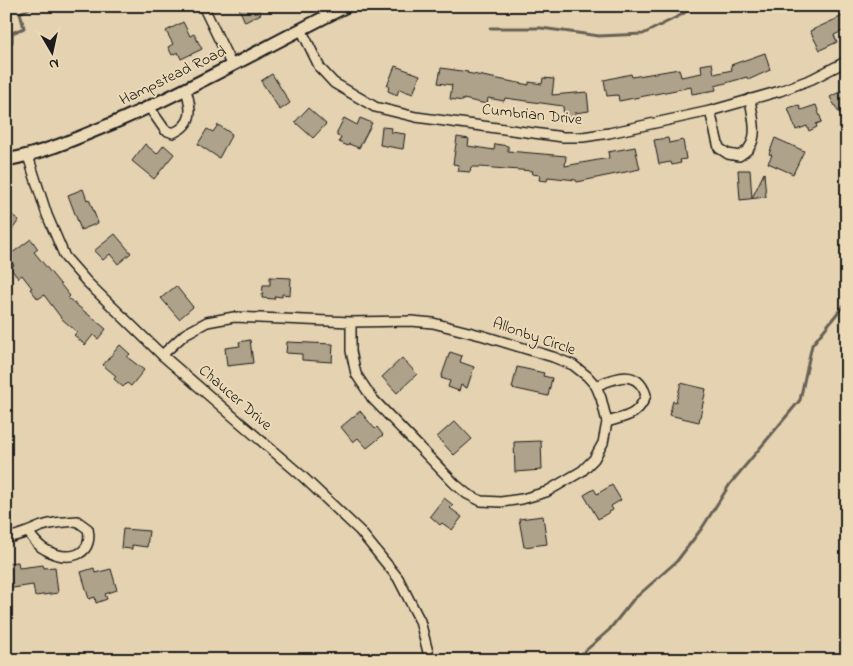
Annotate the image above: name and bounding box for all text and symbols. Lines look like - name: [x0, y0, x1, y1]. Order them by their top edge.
- north arrow: [28, 28, 78, 78]
- street label: Hampstead Road: [116, 40, 230, 112]
- text: N: [47, 52, 60, 74]
- street label: Cumbrian Drive: [481, 98, 584, 132]
- street label: Allonby Circle: [489, 312, 580, 363]
- street label: Chaucer Drive: [193, 359, 278, 437]

